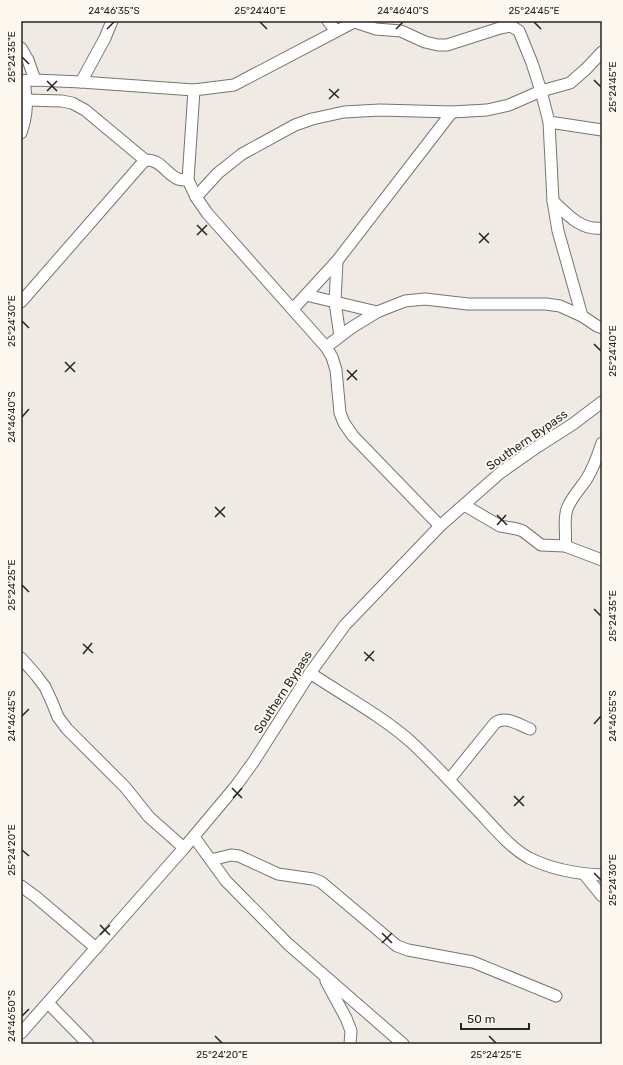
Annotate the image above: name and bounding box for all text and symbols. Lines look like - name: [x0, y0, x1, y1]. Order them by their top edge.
- text: 24°46'35"S: [88, 5, 140, 17]
- text: 25°24'40"E: [234, 5, 286, 17]
- text: 24°46'40"S: [377, 5, 429, 17]
- text: 25°24'45"E: [508, 5, 560, 17]
- text: 25°24'35"E: [6, 31, 18, 83]
- text: 25°24'45"E: [607, 61, 619, 113]
- text: 25°24'30"E: [6, 295, 18, 347]
- text: 25°24'40"E: [607, 325, 619, 377]
- text: 24°46'40"S: [6, 391, 18, 443]
- street label: Southern Bypass: [484, 407, 570, 473]
- text: 25°24'25"E: [6, 559, 18, 611]
- text: 25°24'35"E: [607, 590, 619, 642]
- street label: Southern Bypass: [251, 648, 315, 736]
- text: 24°46'45"S: [6, 690, 18, 742]
- text: 24°46'55"S: [607, 690, 619, 742]
- text: 25°24'20"E: [6, 824, 18, 876]
- text: 25°24'30"E: [607, 854, 619, 906]
- text: 24°46'50"S: [6, 990, 18, 1042]
- scale bar: [461, 1005, 529, 1031]
- text: 50 m: [467, 1012, 495, 1026]
- text: 25°24'20"E: [196, 1049, 248, 1061]
- text: 25°24'25"E: [470, 1049, 522, 1061]

